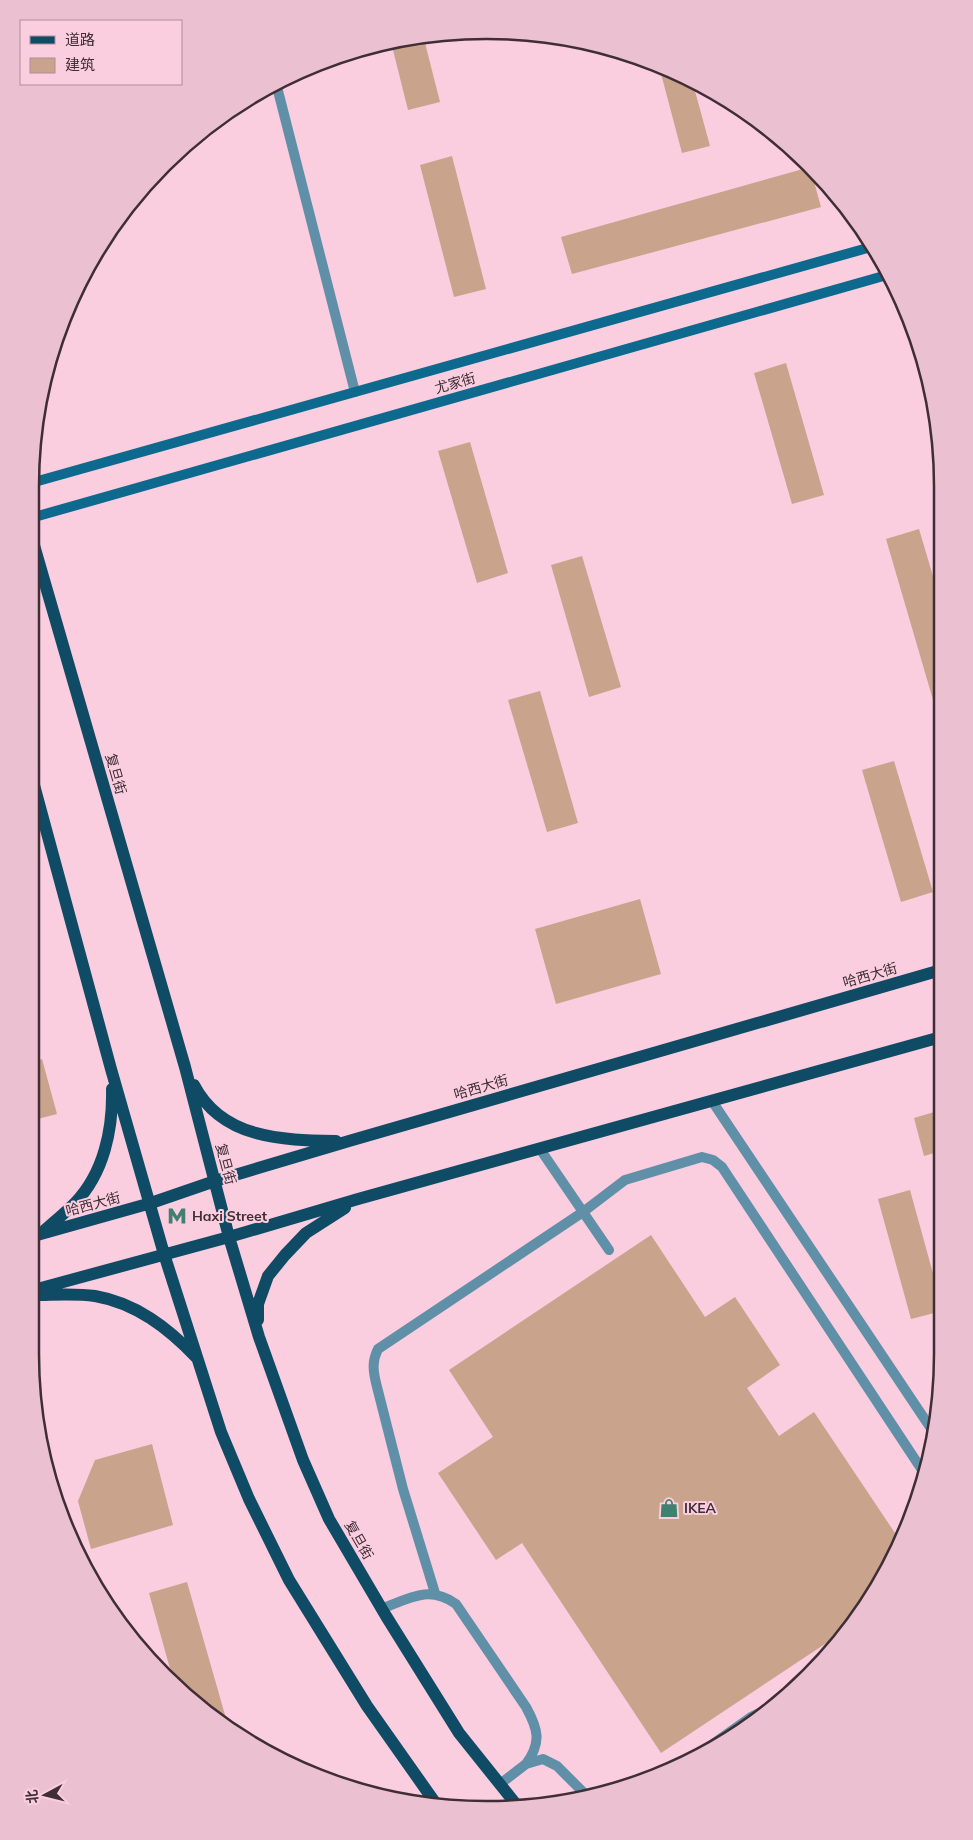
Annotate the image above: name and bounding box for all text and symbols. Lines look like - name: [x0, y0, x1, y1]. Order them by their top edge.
- legend: [20, 20, 182, 85]
- text: 道路: [65, 30, 95, 49]
- text: 建筑: [65, 55, 95, 74]
- street label: 尤家街: [432, 369, 478, 397]
- street label: 复旦街: [102, 751, 130, 797]
- street label: 哈西大街: [841, 959, 899, 991]
- street label: 哈西大街: [452, 1071, 510, 1103]
- street label: 复旦街: [212, 1141, 240, 1187]
- street label: 哈西大街: [64, 1188, 122, 1220]
- metro station icon: Haxi Street: [166, 1205, 188, 1227]
- place label: Haxi Street: [192, 1207, 268, 1225]
- shop icon: IKEA: [658, 1497, 680, 1519]
- place label: IKEA: [684, 1499, 716, 1517]
- street label: 复旦街: [341, 1517, 377, 1563]
- north arrow: [20, 1770, 70, 1820]
- text: 北: [22, 1789, 42, 1805]

